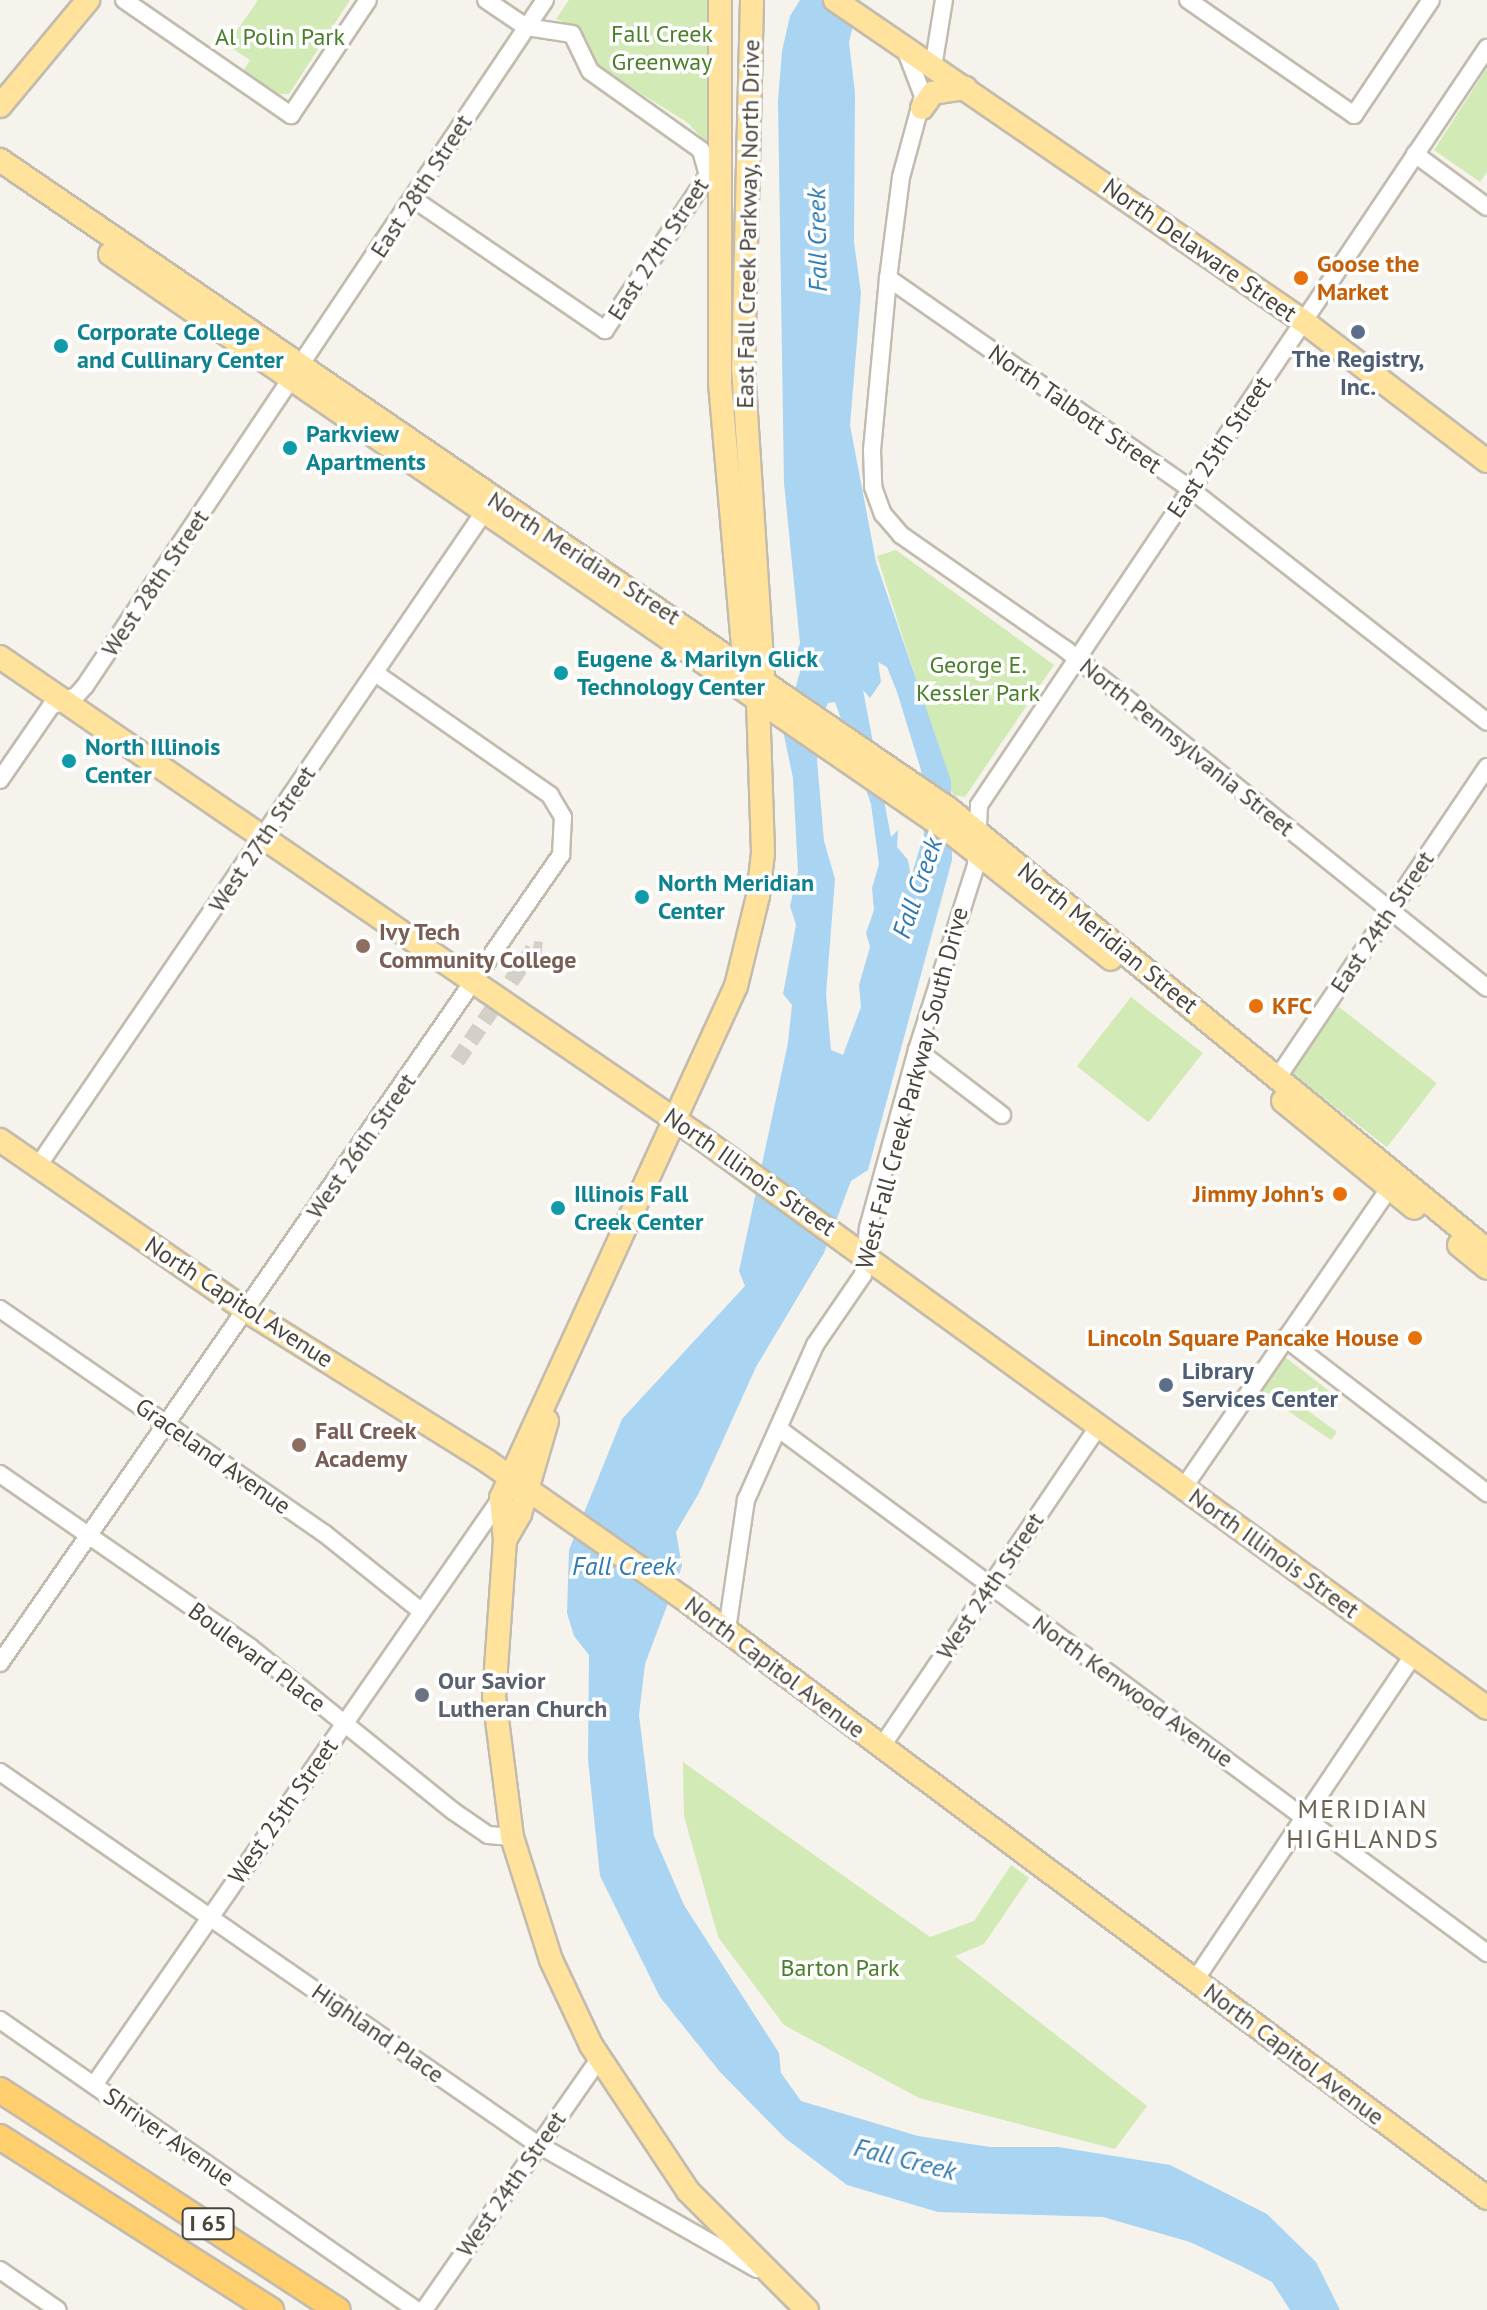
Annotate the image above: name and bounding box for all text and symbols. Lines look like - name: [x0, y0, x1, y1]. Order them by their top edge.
- park label: Fall Creek Greenway: [611, 20, 713, 76]
- park label: Al Polin Park: [215, 23, 345, 51]
- street label: East Fall Creek Parkway, North Drive: [730, 38, 766, 410]
- street label: East 28th Street: [364, 109, 478, 263]
- street label: East 27th Street: [601, 172, 715, 326]
- street label: North Delaware Street: [1098, 172, 1302, 328]
- water label: Fall Creek: [800, 188, 834, 292]
- place label: Goose the Market: [1317, 250, 1419, 306]
- marker: Goose the Market: [1292, 269, 1310, 287]
- place label: Corporate College and Cullinary Center: [77, 318, 285, 374]
- marker: The Registry, Inc.: [1349, 323, 1367, 341]
- marker: Corporate College and Cullinary Center: [52, 337, 70, 355]
- street label: North Talbott Street: [983, 338, 1167, 480]
- place label: The Registry, Inc.: [1292, 345, 1424, 401]
- street label: East 25th Street: [1161, 371, 1277, 523]
- place label: Parkview Apartments: [306, 420, 426, 476]
- marker: Parkview Apartments: [281, 439, 299, 457]
- street label: North Meridian Street: [482, 485, 686, 631]
- street label: West 28th Street: [95, 504, 215, 662]
- place label: Eugene & Marilyn Glick Technology Center: [577, 645, 818, 701]
- park label: George E. Kessler Park: [916, 651, 1040, 707]
- street label: North Pennsylvania Street: [1074, 652, 1300, 842]
- marker: Eugene & Marilyn Glick Technology Center: [552, 664, 570, 682]
- place label: North Illinois Center: [85, 733, 220, 789]
- marker: North Illinois Center: [60, 752, 78, 770]
- street label: West 27th Street: [202, 760, 322, 918]
- water label: Fall Creek: [885, 834, 949, 942]
- street label: East 24th Street: [1324, 846, 1440, 998]
- street label: North Meridian Street: [1012, 857, 1204, 1019]
- place label: North Meridian Center: [658, 869, 814, 925]
- marker: North Meridian Center: [633, 888, 651, 906]
- street label: West Fall Creek Parkway South Drive: [850, 903, 974, 1273]
- place label: Ivy Tech Community College: [379, 918, 578, 974]
- marker: Ivy Tech Community College: [354, 937, 372, 955]
- place label: KFC: [1272, 992, 1312, 1020]
- marker: KFC: [1247, 997, 1265, 1015]
- street label: West 26th Street: [300, 1068, 422, 1224]
- street label: North Illinois Street: [659, 1102, 841, 1242]
- place label: Illinois Fall Creek Center: [574, 1180, 704, 1236]
- place label: Jimmy John's: [1192, 1180, 1324, 1208]
- marker: Jimmy John's: [1331, 1185, 1349, 1203]
- marker: Illinois Fall Creek Center: [549, 1199, 567, 1217]
- street label: North Capitol Avenue: [139, 1230, 339, 1374]
- place label: Lincoln Square Pancake House: [1087, 1324, 1399, 1352]
- marker: Lincoln Square Pancake House: [1406, 1329, 1424, 1347]
- place label: Library Services Center: [1182, 1357, 1338, 1413]
- marker: Library Services Center: [1157, 1376, 1175, 1394]
- street label: Graceland Avenue: [130, 1392, 296, 1520]
- place label: Fall Creek Academy: [315, 1417, 417, 1473]
- marker: Fall Creek Academy: [290, 1436, 308, 1454]
- street label: North Illinois Street: [1183, 1482, 1365, 1624]
- street label: West 24th Street: [930, 1507, 1050, 1665]
- water label: Fall Creek: [572, 1550, 676, 1582]
- street label: North Capitol Avenue: [679, 1590, 871, 1744]
- street label: Boulevard Place: [183, 1596, 331, 1718]
- street label: North Kenwood Avenue: [1027, 1608, 1239, 1774]
- place label: Our Savior Lutheran Church: [438, 1667, 608, 1723]
- marker: Our Savior Lutheran Church: [413, 1686, 431, 1704]
- street label: West 25th Street: [222, 1733, 344, 1889]
- district label: MERIDIAN HIGHLANDS: [1286, 1793, 1440, 1854]
- park label: Barton Park: [780, 1954, 900, 1982]
- street label: Highland Place: [306, 1977, 450, 2089]
- street label: North Capitol Avenue: [1198, 1977, 1390, 2131]
- street label: Shriver Avenue: [98, 2081, 240, 2193]
- street label: West 24th Street: [450, 2106, 572, 2262]
- water label: Fall Creek: [851, 2131, 959, 2187]
- road number: I 65: [180, 2206, 236, 2242]

